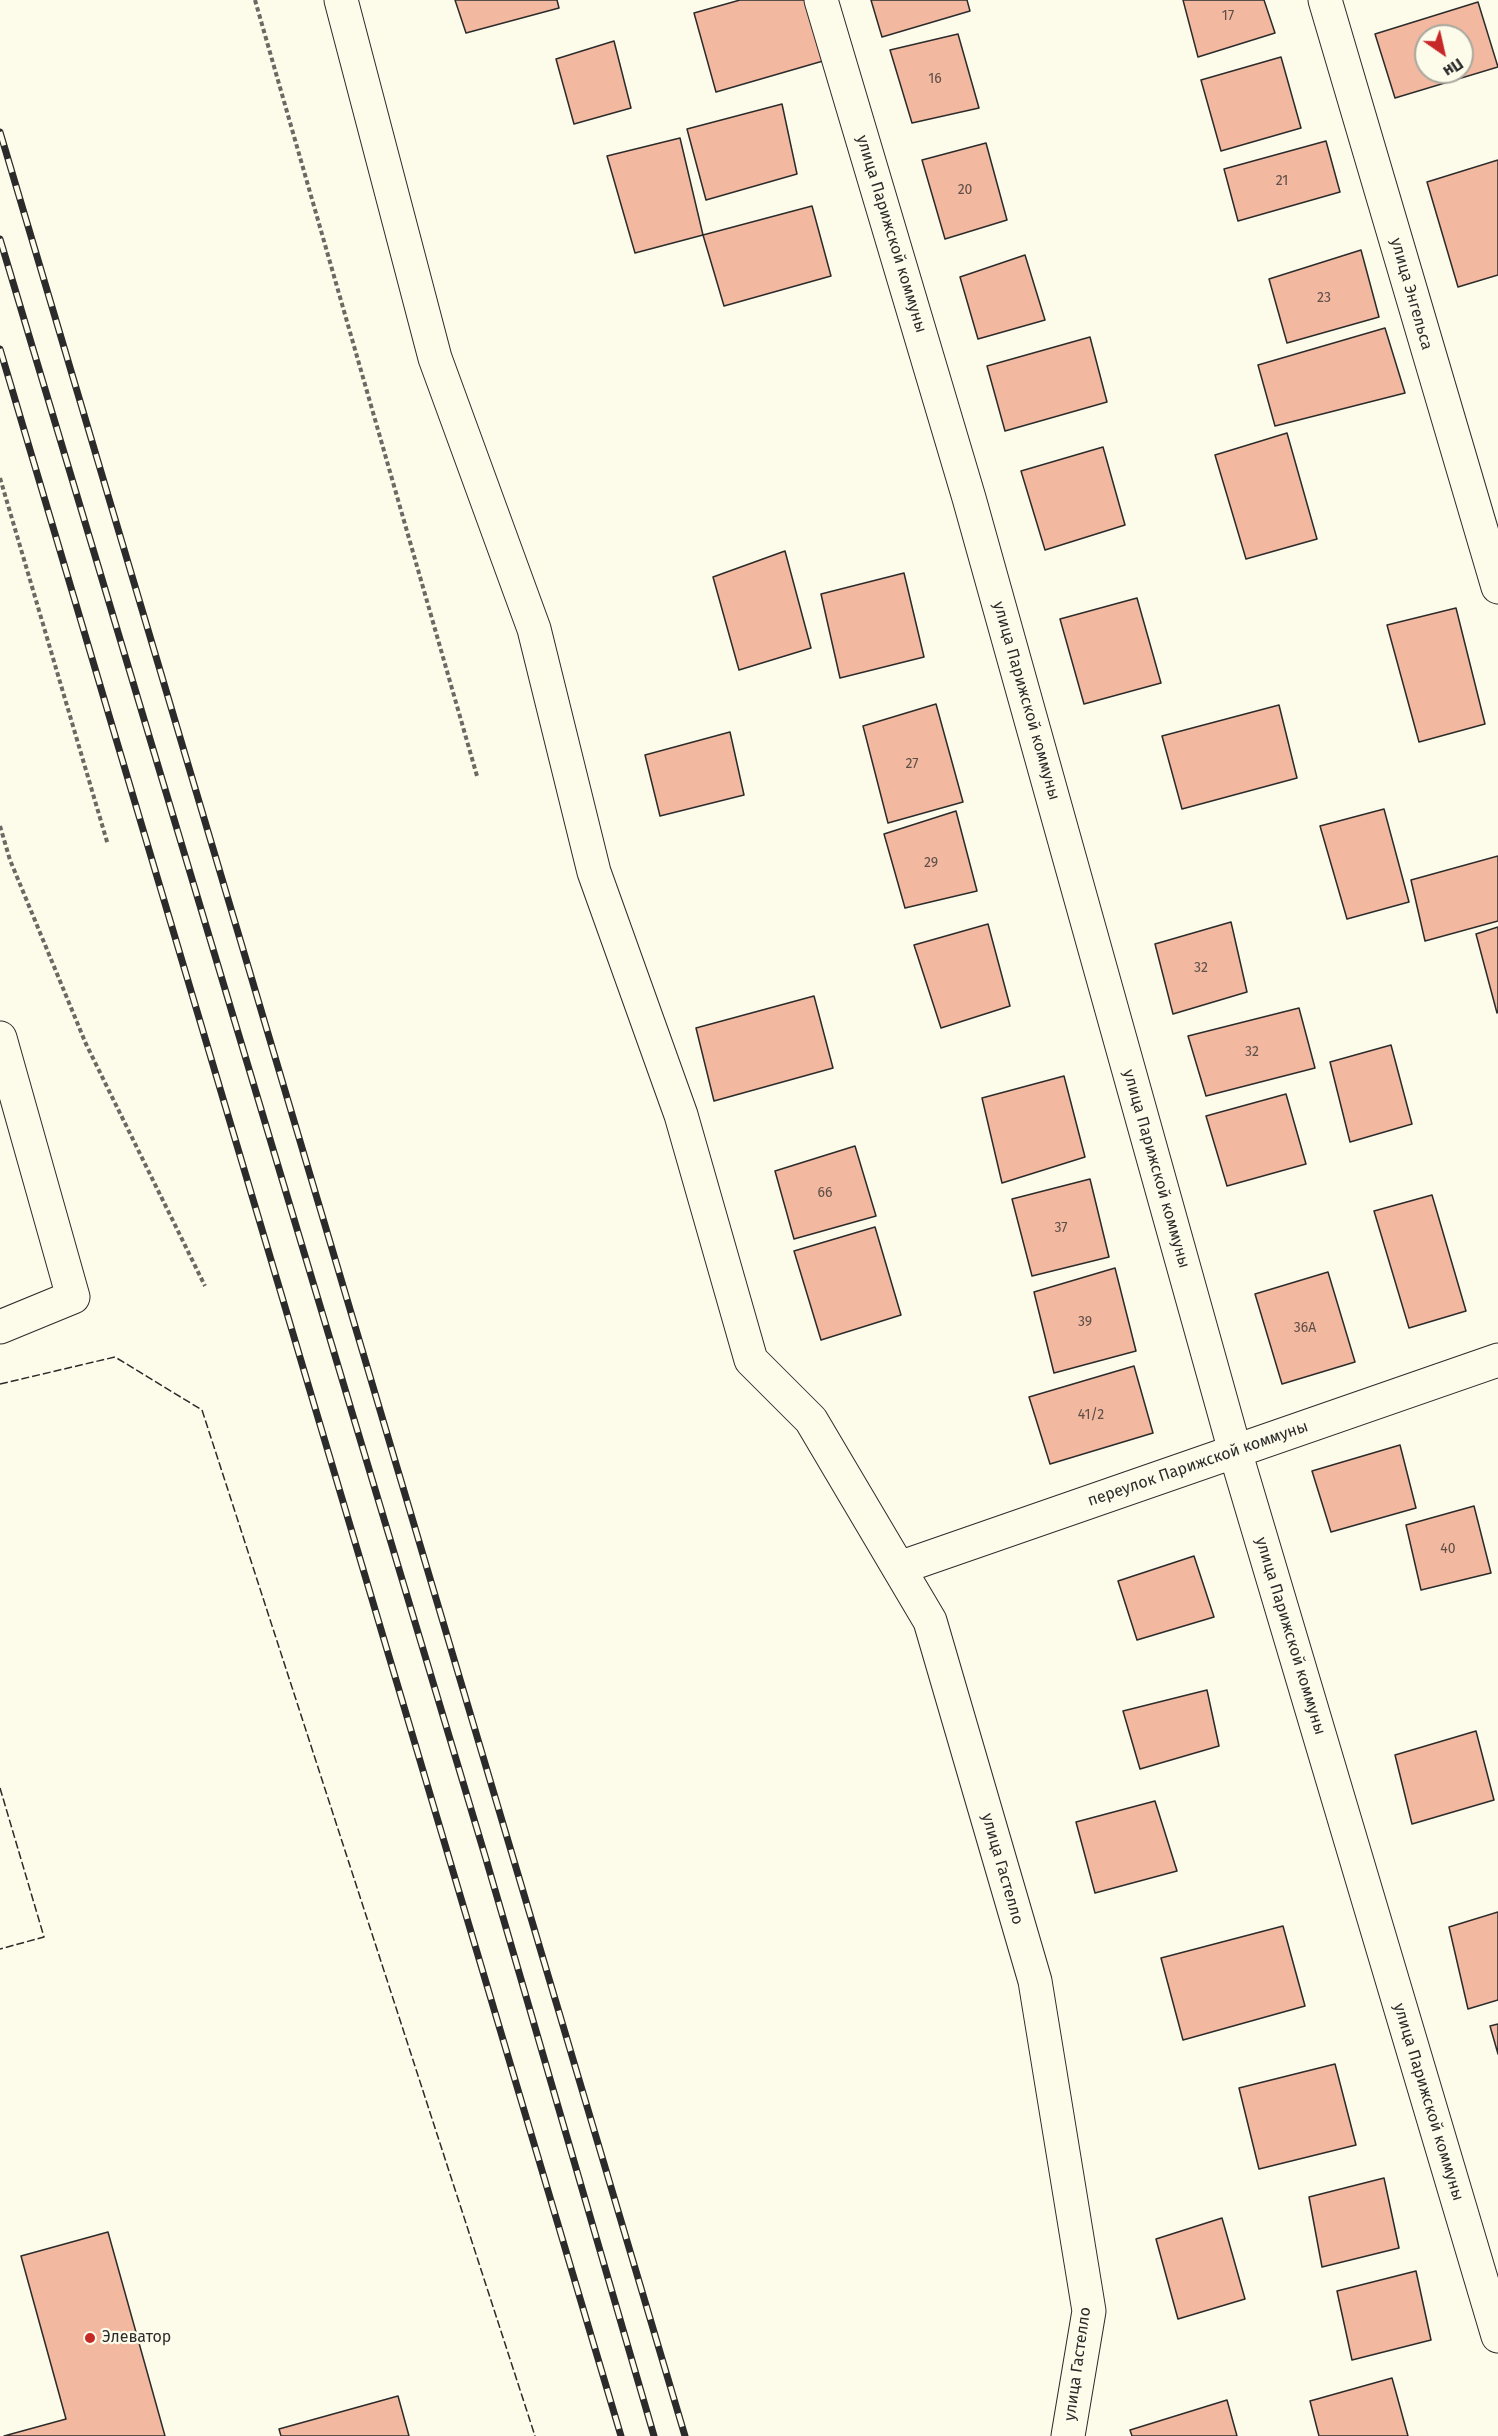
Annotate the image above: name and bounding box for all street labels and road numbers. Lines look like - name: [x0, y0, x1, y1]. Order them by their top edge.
- street label: улица Парижской коммуны: [852, 133, 930, 335]
- street label: улица Энгельса: [1386, 236, 1436, 352]
- street label: улица Парижской коммуны: [988, 599, 1064, 803]
- street label: улица Парижской коммуны: [1118, 1067, 1194, 1271]
- street label: переулок Парижской коммуны: [1085, 1417, 1311, 1511]
- street label: улица Парижской коммуны: [1251, 1535, 1329, 1737]
- street label: улица Гастелло: [977, 1811, 1027, 1927]
- street label: улица Парижской коммуны: [1389, 2001, 1467, 2203]
- street label: улица Гастелло: [1061, 2306, 1095, 2422]

